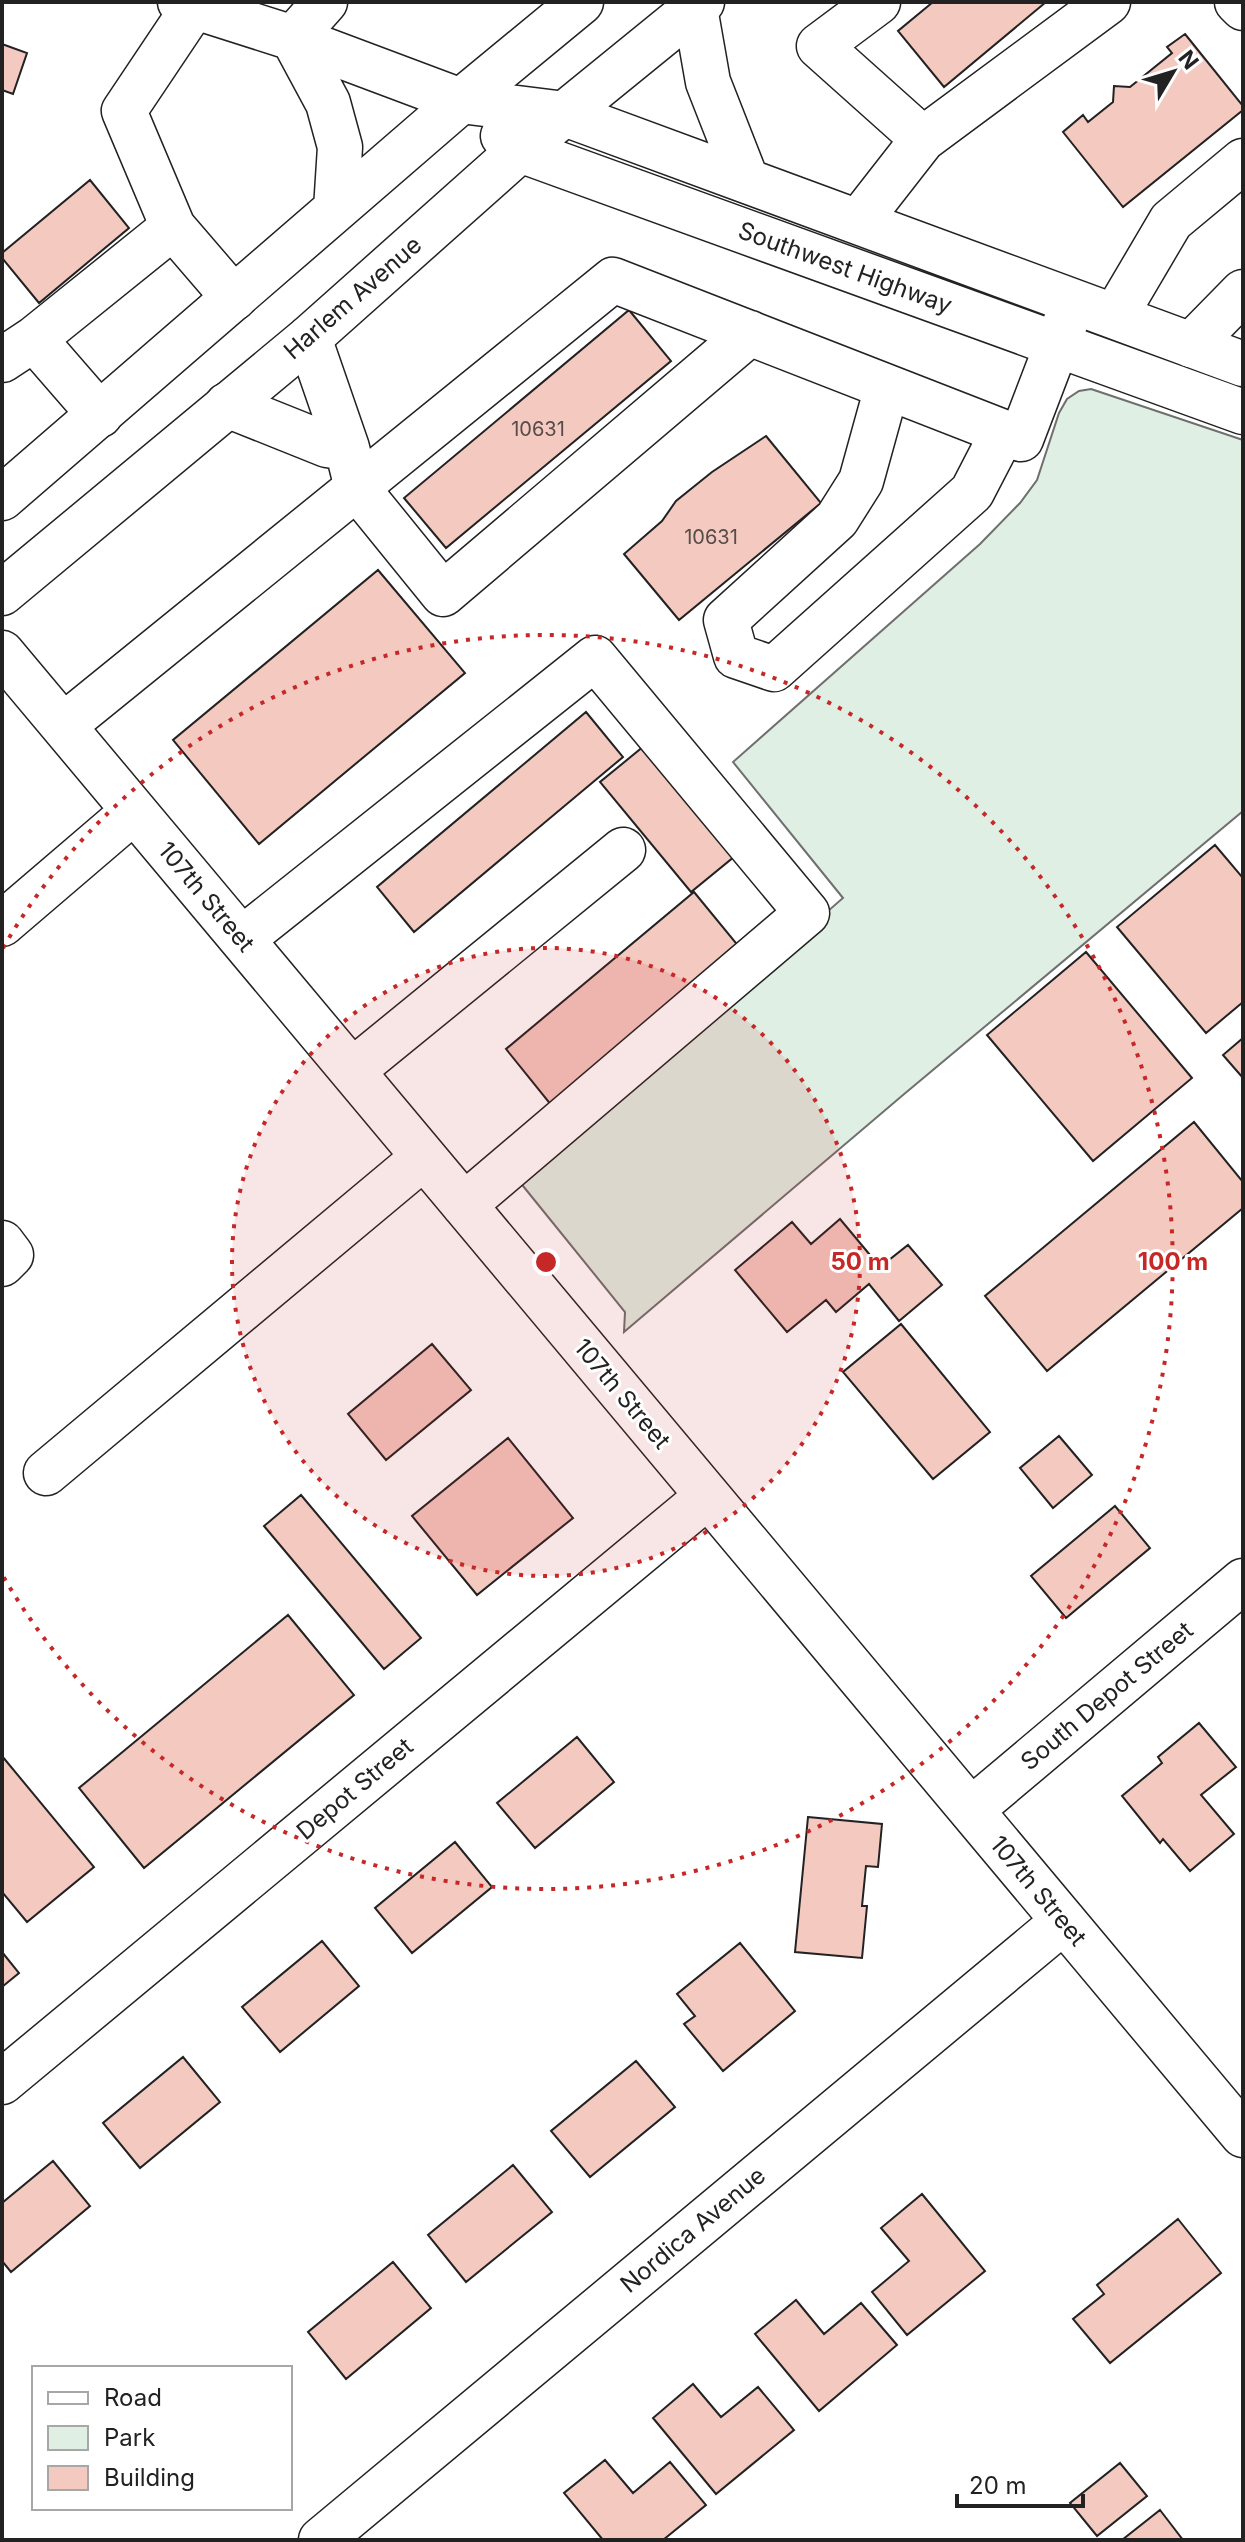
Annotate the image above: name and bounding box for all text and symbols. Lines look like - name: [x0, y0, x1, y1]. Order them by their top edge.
- north arrow: [1133, 32, 1213, 112]
- text: N: [1173, 45, 1204, 74]
- street label: Southwest Highway: [734, 215, 956, 320]
- street label: Harlem Avenue: [278, 230, 427, 365]
- house number: 10631: [511, 417, 565, 441]
- house number: 10631: [684, 525, 738, 549]
- street label: 107th Street: [152, 836, 261, 958]
- text: 50 m: [830, 1247, 890, 1276]
- text: 100 m: [1138, 1247, 1208, 1276]
- centre of rings: [532, 1248, 560, 1276]
- street label: 107th Street: [568, 1333, 677, 1455]
- street label: South Depot Street: [1015, 1615, 1199, 1776]
- street label: Depot Street: [291, 1732, 419, 1846]
- street label: 107th Street: [984, 1830, 1093, 1952]
- street label: Nordica Avenue: [614, 2161, 771, 2299]
- legend: [32, 2366, 292, 2510]
- text: Road: [104, 2383, 162, 2412]
- text: Park: [104, 2423, 155, 2452]
- scale bar: [957, 2458, 1083, 2508]
- text: Building: [104, 2463, 195, 2492]
- text: 20 m: [969, 2471, 1027, 2500]

